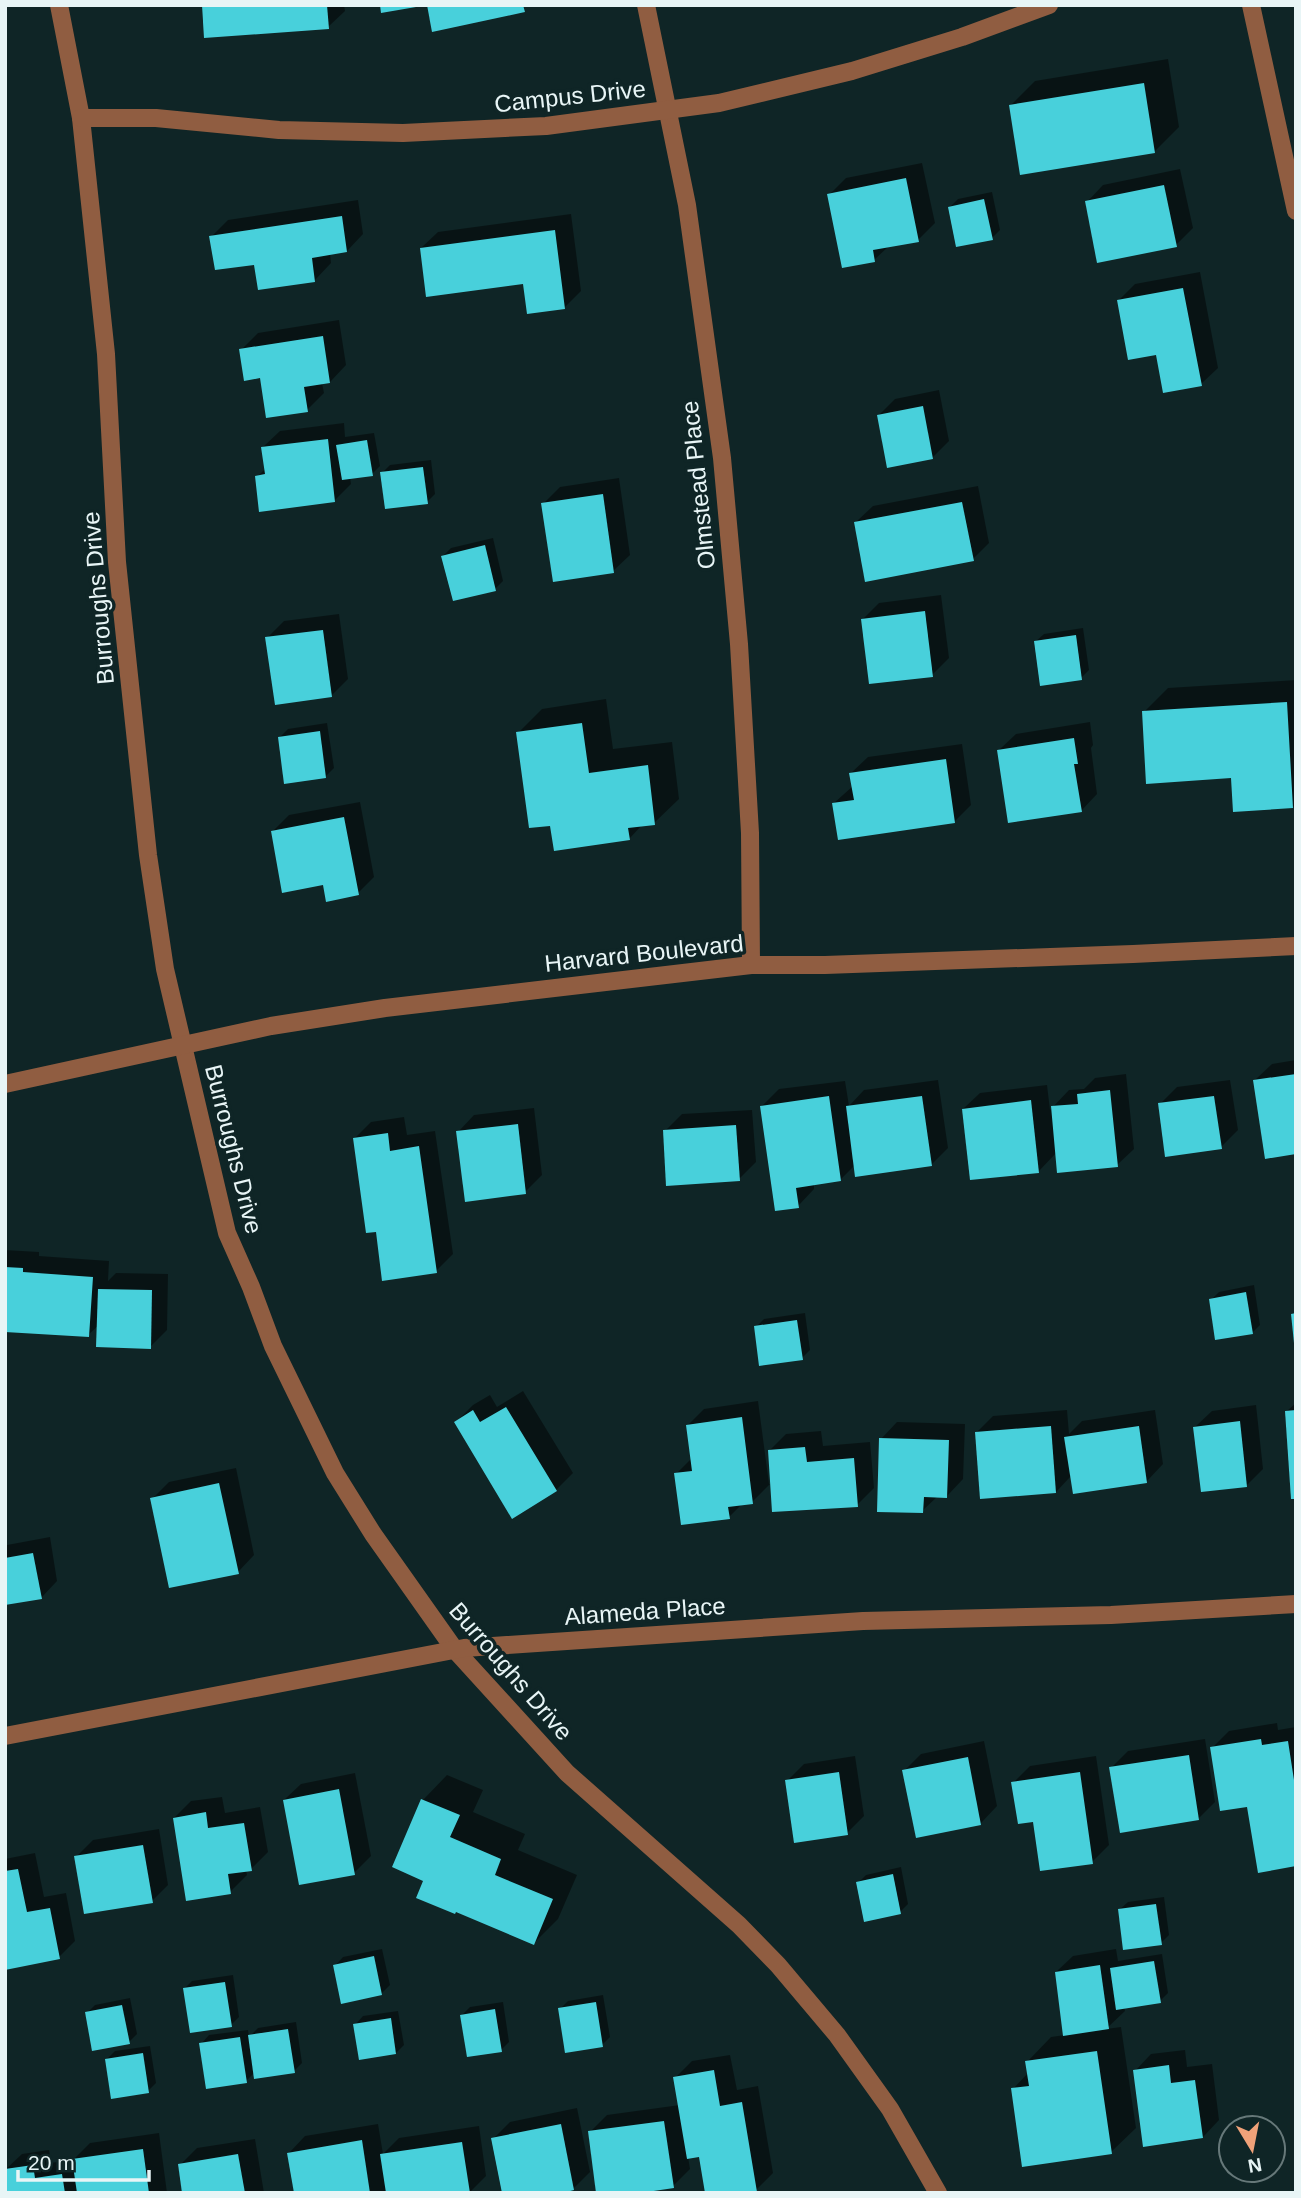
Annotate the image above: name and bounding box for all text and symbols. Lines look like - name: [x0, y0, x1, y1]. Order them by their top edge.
- street label: Campus Drive: [493, 75, 647, 117]
- street label: Olmstead Place: [676, 399, 720, 571]
- street label: Burroughs Drive: [77, 510, 119, 686]
- street label: Harvard Boulevard: [543, 929, 745, 977]
- street label: Burroughs Drive: [200, 1062, 268, 1236]
- street label: Alameda Place: [564, 1592, 726, 1630]
- street label: Burroughs Drive: [444, 1597, 578, 1745]
- north arrow: [1217, 2114, 1287, 2184]
- scale bar: [18, 2138, 149, 2182]
- text: 20 m: [28, 2151, 75, 2174]
- text: N: [1246, 2154, 1263, 2177]

